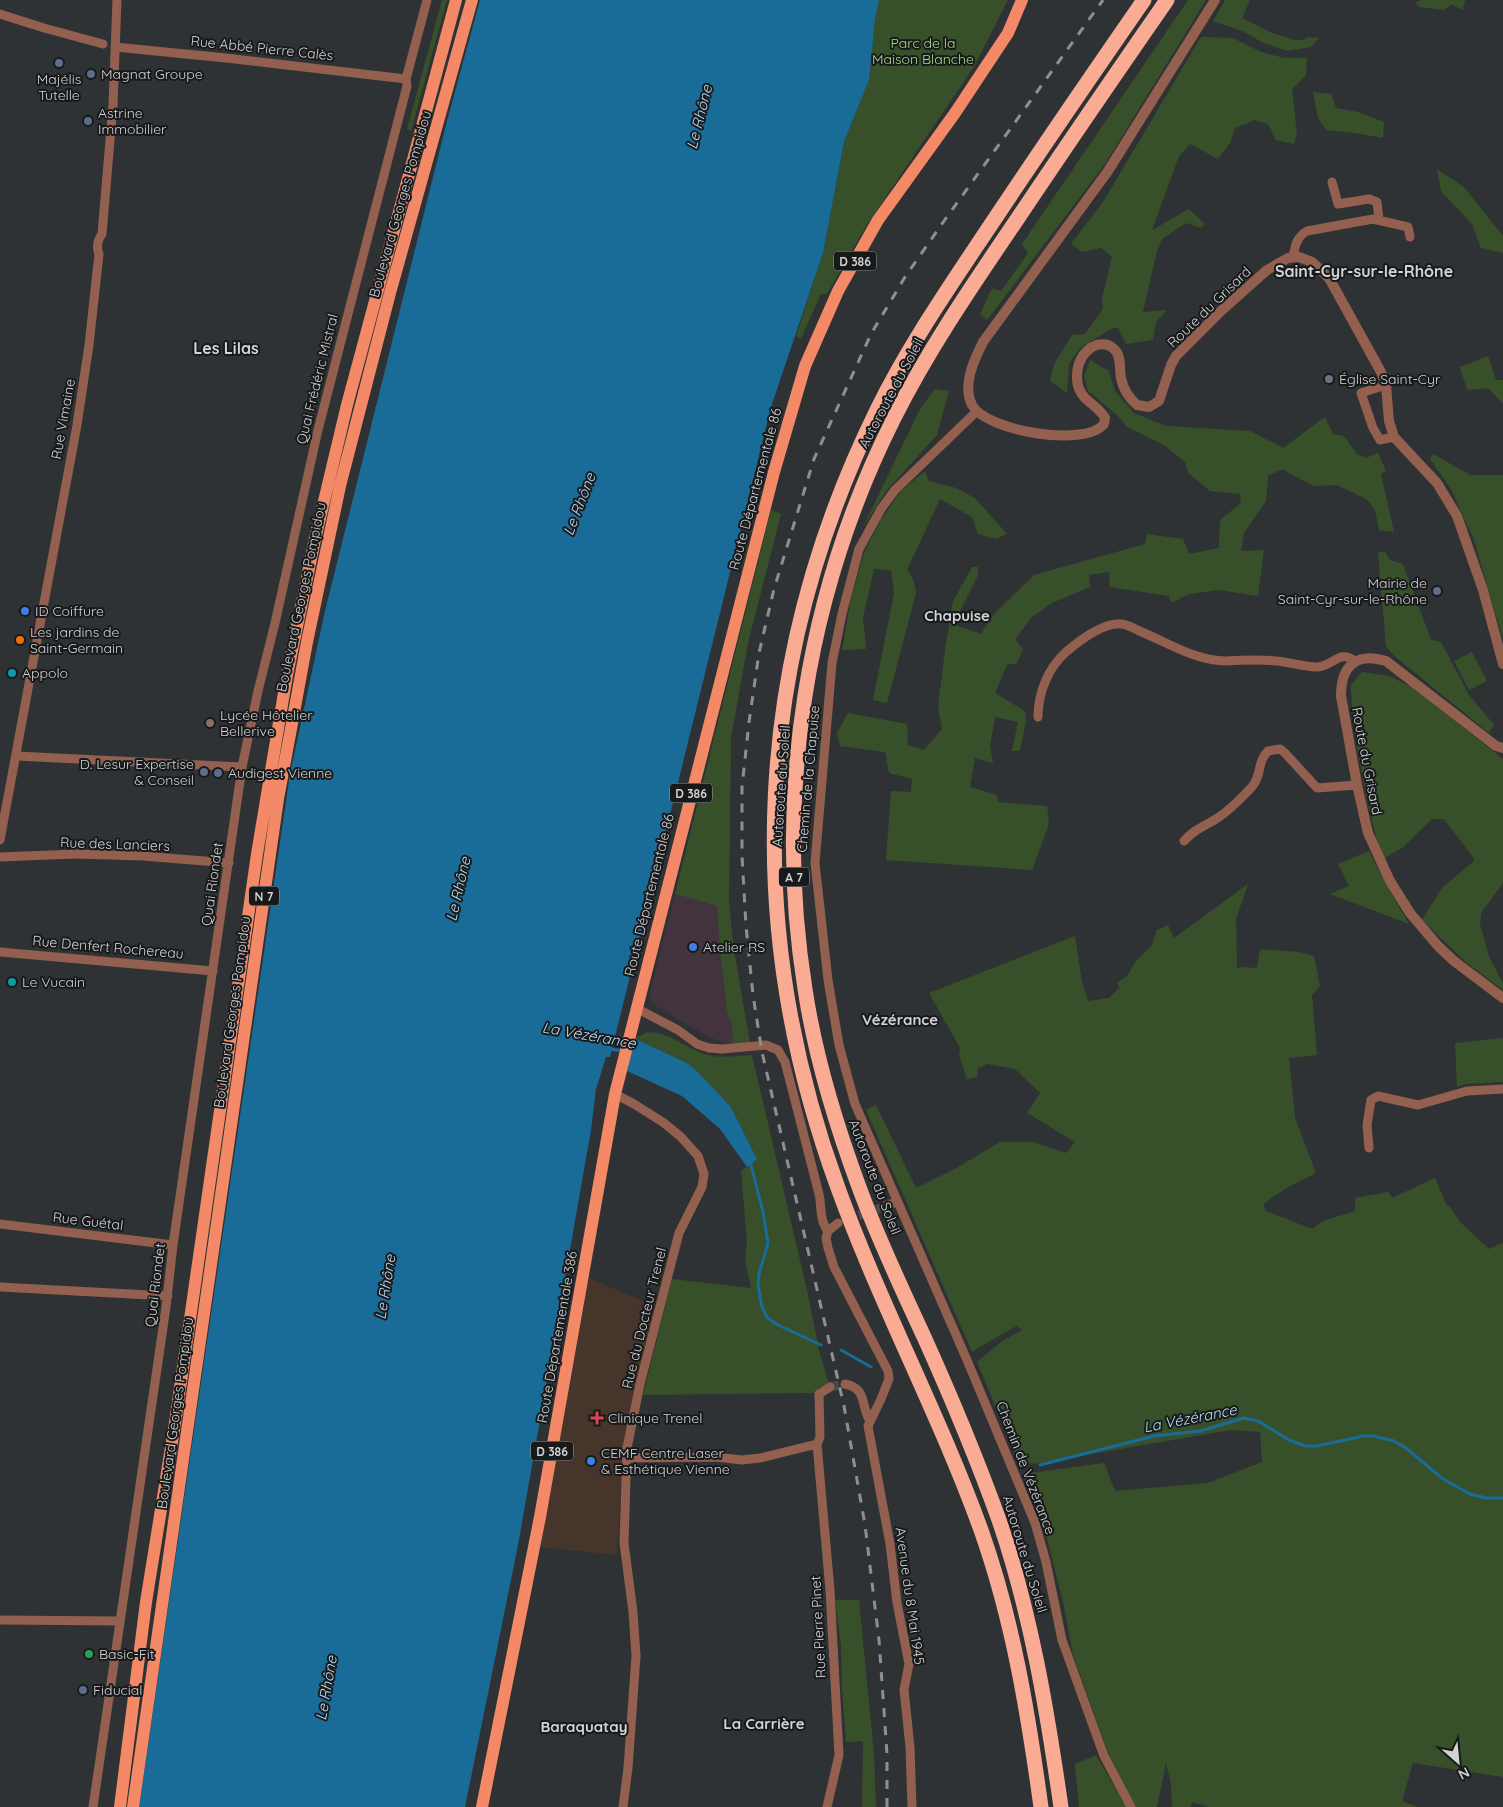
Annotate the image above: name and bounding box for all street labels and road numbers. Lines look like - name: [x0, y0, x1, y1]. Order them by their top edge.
- street label: Rue Abbé Pierre Calès: [190, 32, 334, 64]
- street label: Boulevard Georges Pompidou: [365, 108, 435, 300]
- road number: D 386: [834, 252, 876, 270]
- street label: Route du Grisard: [1163, 262, 1255, 352]
- street label: Quai Frédéric Mistral: [292, 312, 342, 446]
- street label: Autoroute du Soleil: [854, 335, 928, 451]
- street label: Rue Vimaine: [47, 377, 79, 461]
- street label: Route Départementale 86: [725, 406, 785, 572]
- street label: Boulevard Georges Pompidou: [272, 500, 330, 694]
- street label: Chemin de la Chapuise: [793, 704, 823, 853]
- street label: Route du Grisard: [1348, 706, 1386, 816]
- street label: Autoroute du Soleil: [768, 725, 794, 847]
- road number: D 386: [670, 784, 712, 802]
- street label: Route Départementale 86: [620, 811, 678, 978]
- street label: Rue des Lanciers: [60, 833, 170, 855]
- street label: Quai Riondet: [197, 841, 227, 927]
- road number: A 7: [779, 868, 809, 886]
- road number: N 7: [249, 886, 279, 906]
- street label: Boulevard Georges Pompidou: [210, 915, 254, 1109]
- street label: Rue Denfert Rochereau: [32, 931, 184, 963]
- street label: Autoroute du Soleil: [845, 1117, 905, 1237]
- street label: Rue Guétal: [52, 1208, 124, 1234]
- street label: Quai Riondet: [141, 1242, 169, 1328]
- street label: Rue du Docteur Trenel: [618, 1246, 670, 1390]
- street label: Route Départementale 386: [533, 1249, 581, 1424]
- street label: Boulevard Georges Pompidou: [153, 1316, 197, 1510]
- street label: Chemin de Vézérance: [992, 1399, 1060, 1537]
- road number: D 386: [531, 1442, 573, 1460]
- street label: Autoroute du Soleil: [999, 1493, 1051, 1615]
- street label: Avenue du 8 Mai 1945: [891, 1526, 929, 1666]
- street label: Rue Pierre Pinet: [806, 1575, 830, 1679]

